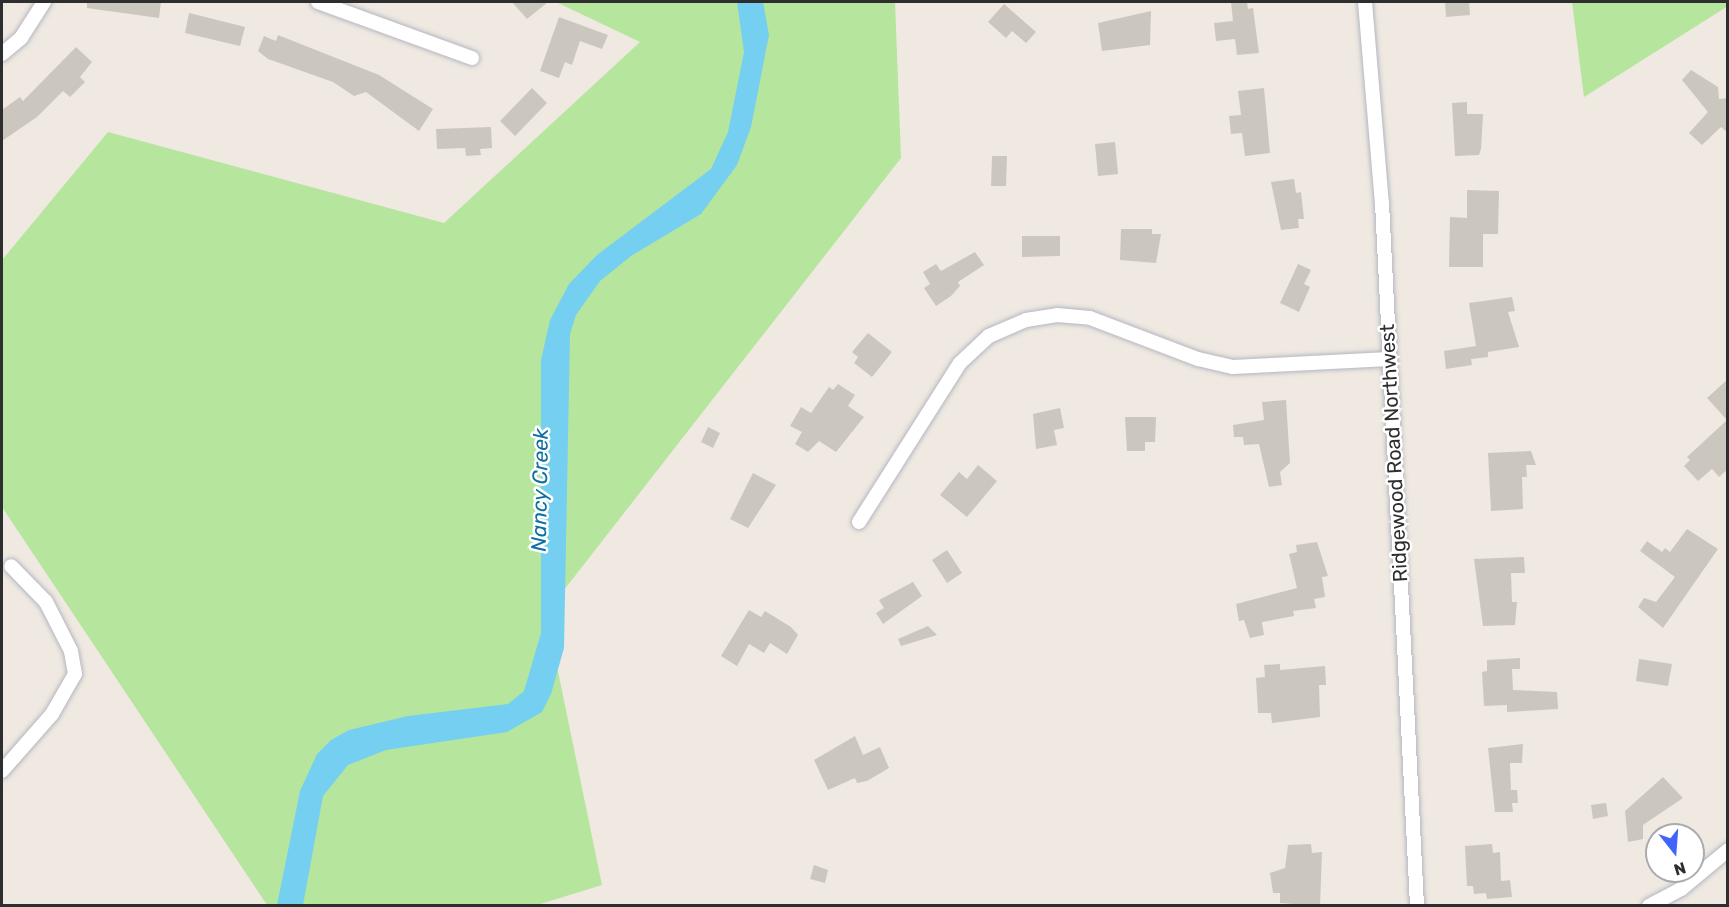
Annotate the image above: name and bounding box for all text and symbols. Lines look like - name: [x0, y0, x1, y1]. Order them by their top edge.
- street label: Ridgewood Road Northwest: [1375, 323, 1413, 583]
- water label: Nancy Creek: [526, 428, 554, 552]
- north arrow: [1645, 823, 1705, 883]
- text: N: [1672, 858, 1688, 880]

